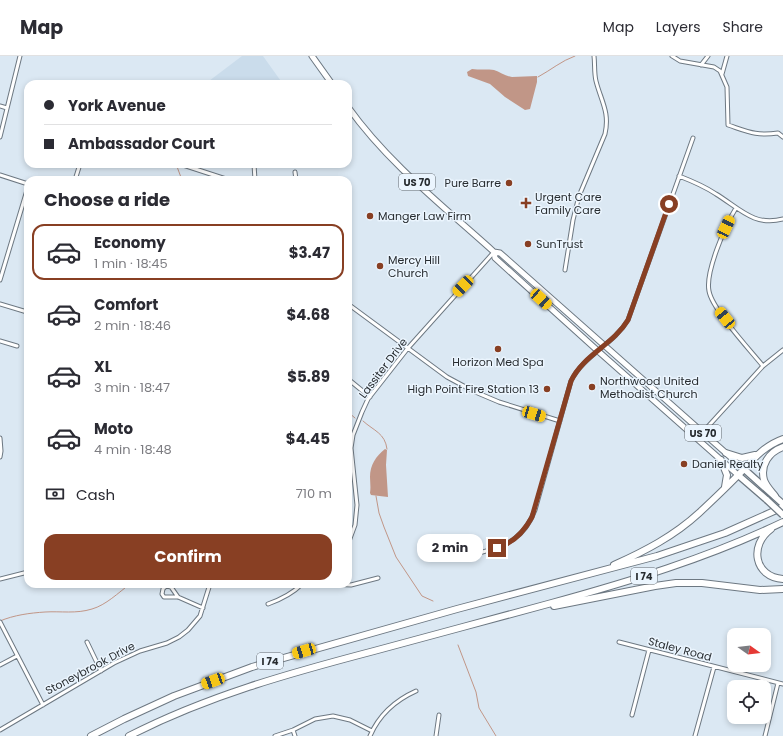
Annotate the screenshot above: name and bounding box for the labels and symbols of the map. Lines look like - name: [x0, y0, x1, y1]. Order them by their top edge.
- road number: US 70: [399, 174, 435, 190]
- place label: Pure Barre: [445, 175, 501, 191]
- marker: Pure Barre: [504, 178, 514, 188]
- place label: Urgent Care Family Care: [535, 189, 602, 218]
- route start: [660, 195, 678, 213]
- marker: Urgent Care Family Care: [520, 197, 532, 209]
- place label: Manger Law Firm: [378, 208, 471, 224]
- marker: Manger Law Firm: [365, 211, 375, 221]
- car: [715, 214, 737, 240]
- place label: SunTrust: [536, 236, 583, 252]
- marker: SunTrust: [523, 239, 533, 249]
- place label: Mercy Hill Church: [388, 252, 440, 281]
- marker: Mercy Hill Church: [375, 261, 385, 271]
- car: [450, 273, 476, 299]
- car: [528, 287, 554, 311]
- car: [713, 305, 737, 331]
- street label: Lassiter Drive: [355, 334, 411, 401]
- marker: Horizon Med Spa: [493, 344, 503, 354]
- place label: Horizon Med Spa: [452, 354, 544, 370]
- place label: Northwood United Methodist Church: [600, 373, 699, 402]
- place label: High Point Fire Station 13: [407, 381, 539, 397]
- marker: Northwood United Methodist Church: [587, 382, 597, 392]
- marker: High Point Fire Station 13: [542, 384, 552, 394]
- car: [521, 405, 547, 423]
- road number: US 70: [685, 425, 721, 441]
- place label: Daniel Realty: [692, 456, 764, 472]
- marker: Daniel Realty: [679, 459, 689, 469]
- callout: 2 min: [417, 534, 483, 562]
- route end: [488, 539, 506, 557]
- road number: I 74: [631, 568, 657, 584]
- north arrow: [727, 628, 771, 672]
- street label: Staley Road: [646, 633, 714, 665]
- street label: Stoneybrook Drive: [42, 638, 138, 698]
- car: [291, 642, 317, 660]
- road number: I 74: [257, 653, 283, 669]
- car: [200, 671, 226, 691]

